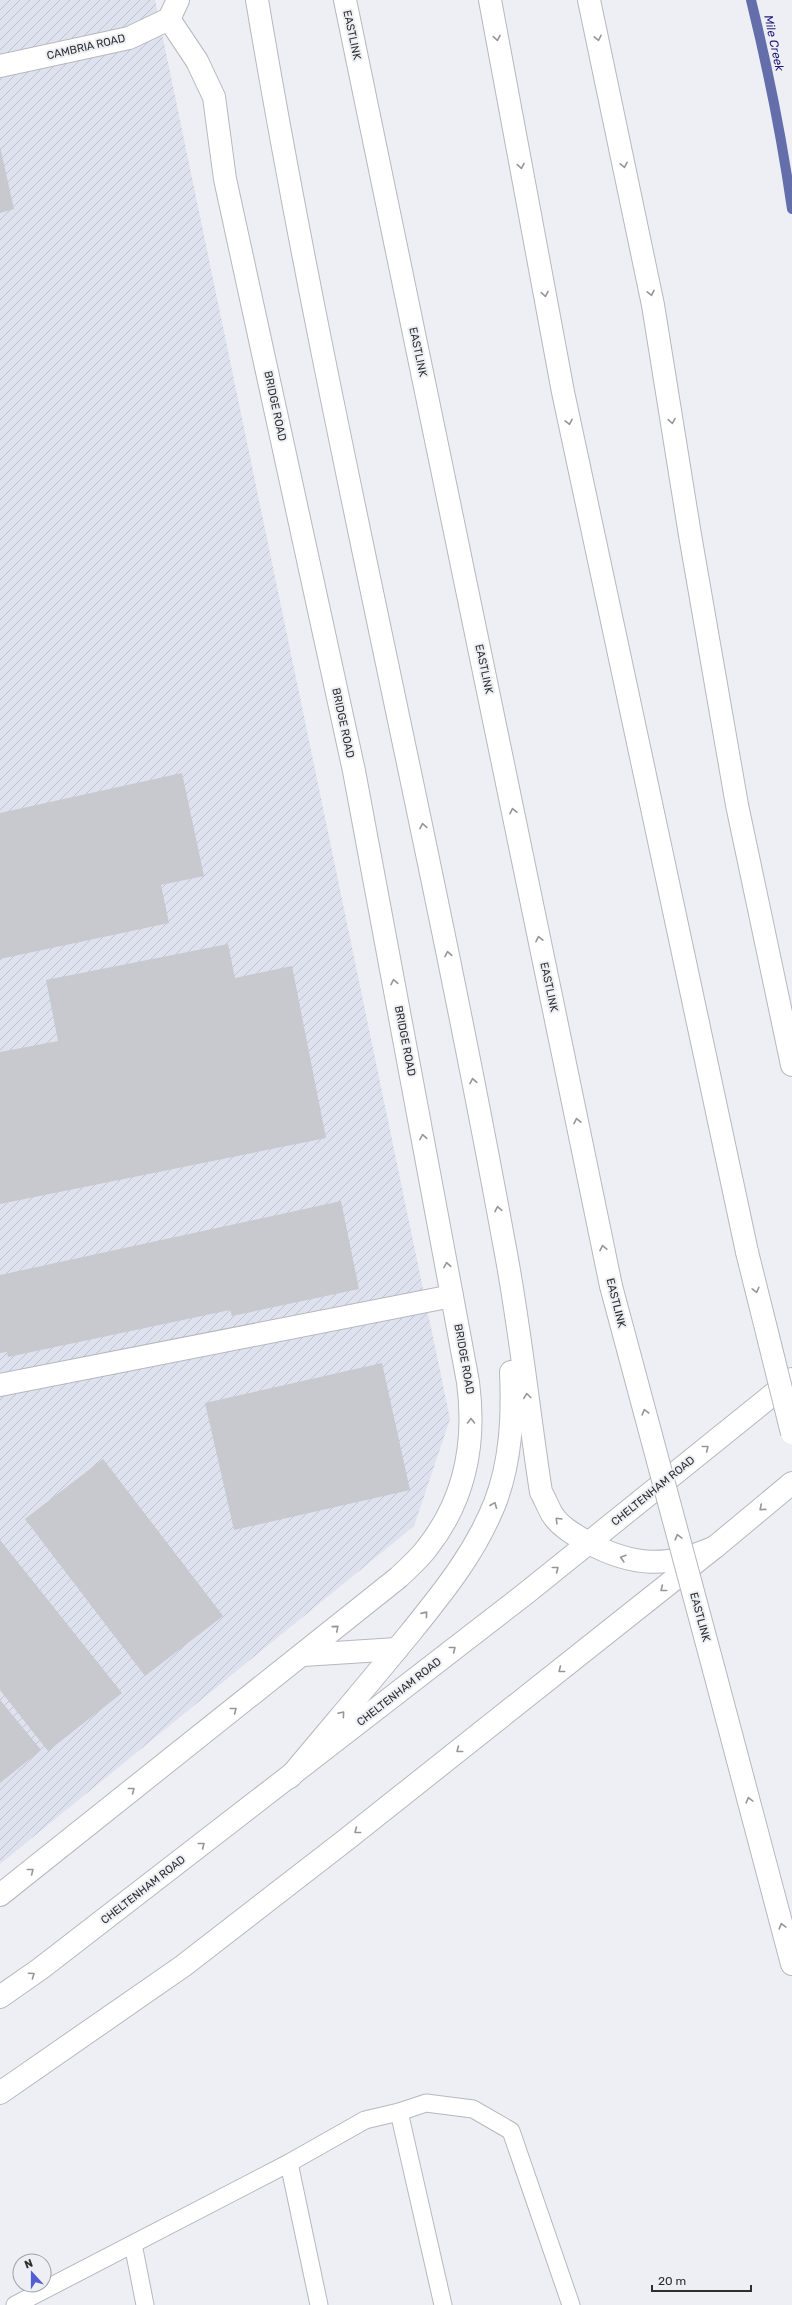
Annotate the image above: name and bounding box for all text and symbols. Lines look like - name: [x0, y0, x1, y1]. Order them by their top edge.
- street label: EASTLINK: [340, 9, 364, 61]
- water label: Mile Creek: [761, 14, 787, 73]
- street label: CAMBRIA ROAD: [45, 32, 127, 62]
- one-way arrow: [493, 35, 501, 41]
- one-way arrow: [593, 35, 601, 41]
- one-way arrow: [620, 162, 628, 169]
- one-way arrow: [516, 163, 525, 169]
- one-way arrow: [646, 289, 654, 296]
- one-way arrow: [540, 291, 549, 297]
- street label: EASTLINK: [406, 326, 430, 378]
- street label: BRIDGE ROAD: [261, 370, 289, 442]
- one-way arrow: [565, 418, 573, 425]
- one-way arrow: [667, 418, 676, 424]
- street label: EASTLINK: [472, 643, 496, 695]
- street label: BRIDGE ROAD: [329, 687, 357, 759]
- one-way arrow: [509, 808, 517, 814]
- one-way arrow: [419, 823, 427, 829]
- one-way arrow: [536, 935, 544, 942]
- one-way arrow: [444, 950, 452, 957]
- street label: EASTLINK: [537, 961, 561, 1013]
- one-way arrow: [391, 979, 399, 985]
- street label: BRIDGE ROAD: [392, 1005, 418, 1077]
- one-way arrow: [469, 1078, 477, 1084]
- one-way arrow: [573, 1118, 581, 1124]
- one-way arrow: [420, 1134, 428, 1141]
- one-way arrow: [494, 1206, 502, 1212]
- one-way arrow: [600, 1245, 608, 1251]
- one-way arrow: [443, 1262, 452, 1268]
- street label: EASTLINK: [604, 1277, 629, 1329]
- one-way arrow: [751, 1287, 760, 1294]
- street label: BRIDGE ROAD: [451, 1323, 477, 1395]
- one-way arrow: [523, 1393, 532, 1399]
- one-way arrow: [641, 1408, 650, 1415]
- one-way arrow: [467, 1418, 475, 1424]
- one-way arrow: [702, 1446, 709, 1453]
- street label: CHELTENHAM ROAD: [609, 1453, 697, 1529]
- one-way arrow: [489, 1501, 497, 1508]
- one-way arrow: [760, 1503, 767, 1510]
- one-way arrow: [555, 1517, 563, 1525]
- one-way arrow: [675, 1534, 683, 1540]
- one-way arrow: [620, 1554, 627, 1563]
- one-way arrow: [551, 1567, 558, 1574]
- one-way arrow: [660, 1584, 667, 1591]
- street label: EASTLINK: [687, 1591, 713, 1643]
- one-way arrow: [420, 1612, 427, 1619]
- one-way arrow: [331, 1626, 338, 1633]
- one-way arrow: [449, 1647, 456, 1654]
- street label: CHELTENHAM ROAD: [354, 1655, 444, 1729]
- one-way arrow: [558, 1665, 565, 1672]
- one-way arrow: [230, 1707, 237, 1714]
- one-way arrow: [338, 1712, 345, 1719]
- one-way arrow: [456, 1746, 463, 1753]
- one-way arrow: [128, 1788, 135, 1795]
- one-way arrow: [745, 1797, 753, 1804]
- one-way arrow: [354, 1826, 361, 1833]
- one-way arrow: [197, 1842, 204, 1849]
- street label: CHELTENHAM ROAD: [98, 1853, 188, 1927]
- one-way arrow: [26, 1869, 33, 1876]
- one-way arrow: [778, 1923, 787, 1930]
- one-way arrow: [28, 1972, 35, 1980]
- north arrow: [12, 2253, 52, 2293]
- text: N: [23, 2257, 35, 2272]
- scale bar: [652, 2267, 751, 2293]
- text: 20 m: [658, 2274, 686, 2288]

